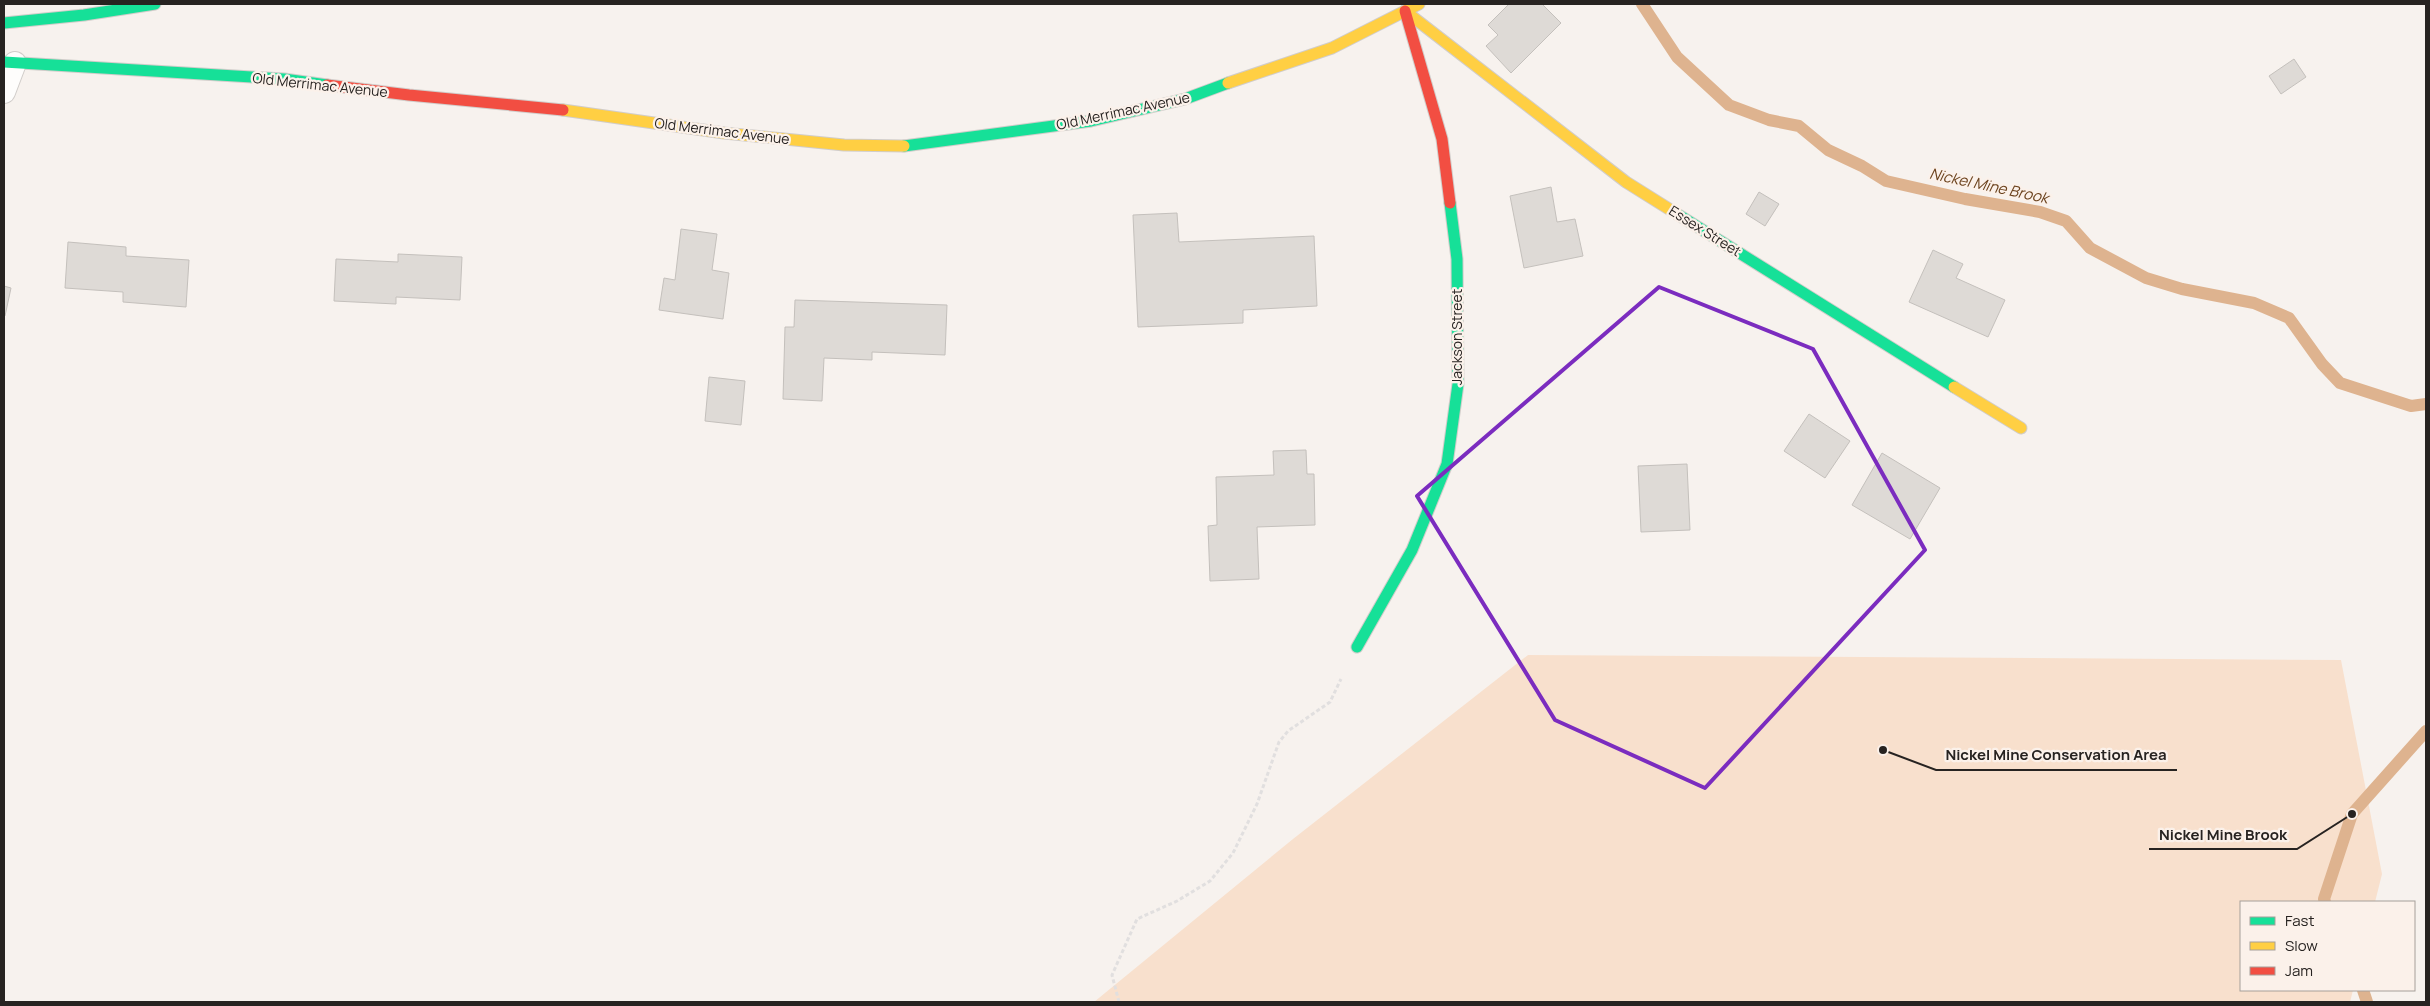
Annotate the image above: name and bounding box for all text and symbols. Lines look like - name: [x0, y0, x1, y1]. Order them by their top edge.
- street label: Old Merrimac Avenue: [251, 68, 389, 101]
- street label: Old Merrimac Avenue: [1054, 87, 1191, 134]
- street label: Old Merrimac Avenue: [653, 113, 791, 148]
- water label: Nickel Mine Brook: [1928, 163, 2053, 209]
- street label: Essex Street: [1666, 201, 1745, 261]
- street label: Jackson Street: [1447, 288, 1466, 385]
- callout: Nickel Mine Conservation Area: [1936, 740, 2177, 770]
- text: Nickel Mine Conservation Area: [1945, 744, 2167, 765]
- callout: Nickel Mine Brook: [2149, 819, 2297, 849]
- text: Nickel Mine Brook: [2159, 824, 2288, 845]
- legend: [2240, 901, 2415, 991]
- text: Fast: [2285, 910, 2314, 931]
- text: Slow: [2285, 935, 2318, 956]
- text: Jam: [2285, 960, 2313, 981]

